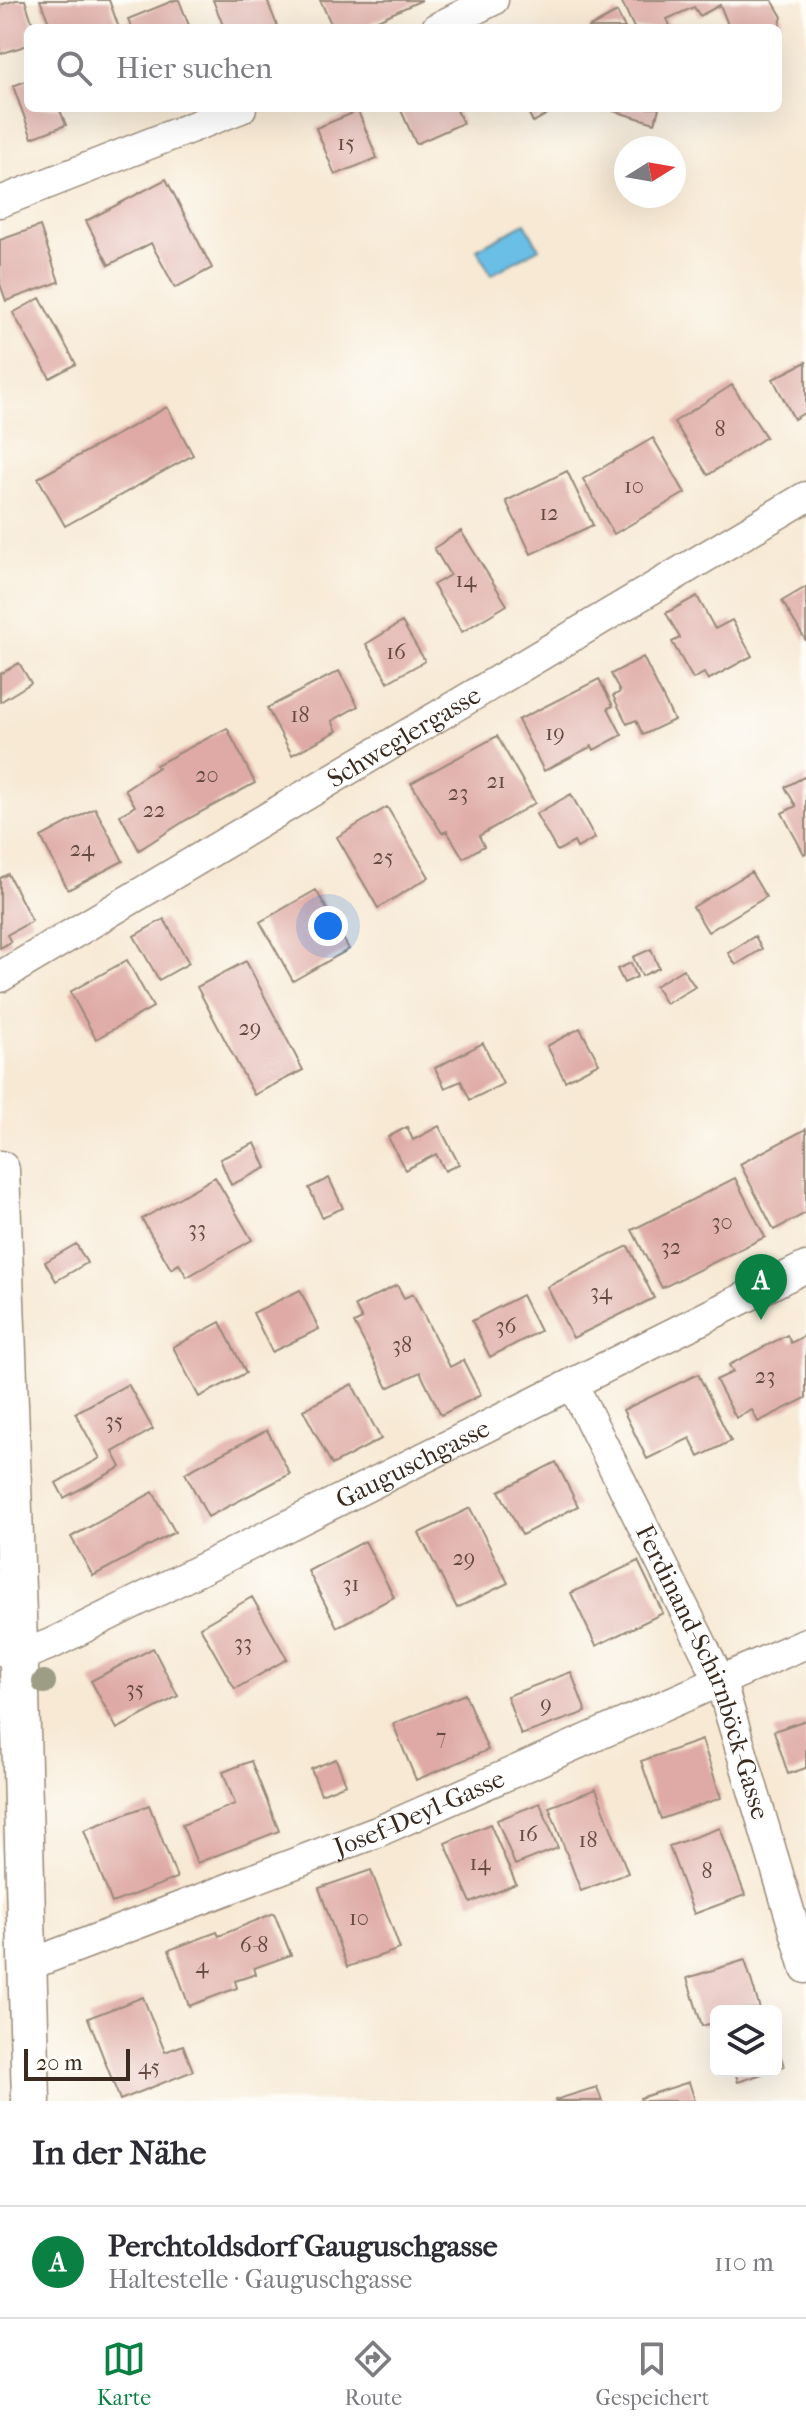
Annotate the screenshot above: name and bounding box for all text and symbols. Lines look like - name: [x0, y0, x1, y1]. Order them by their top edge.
- search box: [24, 24, 782, 112]
- icon: search: [52, 46, 96, 90]
- text: Hier suchen: [116, 51, 272, 86]
- house number: 15: [337, 130, 355, 156]
- north arrow: [614, 136, 686, 208]
- house number: 8: [714, 416, 726, 442]
- house number: 10: [624, 473, 644, 499]
- house number: 12: [539, 500, 559, 526]
- house number: 14: [456, 567, 477, 593]
- house number: 16: [386, 639, 406, 665]
- street label: Schweglergasse: [321, 679, 486, 794]
- house number: 18: [291, 702, 309, 728]
- house number: 19: [545, 720, 565, 746]
- house number: 20: [195, 762, 219, 788]
- house number: 21: [486, 768, 506, 794]
- house number: 23: [448, 780, 468, 806]
- house number: 22: [143, 797, 165, 823]
- house number: 24: [70, 836, 95, 862]
- house number: 25: [373, 844, 393, 870]
- your location: [308, 906, 348, 946]
- house number: 29: [239, 1015, 261, 1041]
- house number: 30: [711, 1209, 733, 1235]
- house number: 33: [188, 1216, 206, 1242]
- house number: 32: [661, 1234, 681, 1260]
- pin: A: [735, 1254, 787, 1320]
- house number: 34: [590, 1279, 613, 1305]
- house number: 36: [496, 1313, 517, 1339]
- house number: 38: [392, 1332, 412, 1358]
- house number: 23: [755, 1363, 775, 1389]
- house number: 35: [105, 1408, 123, 1434]
- street label: Gauguschgasse: [331, 1412, 495, 1515]
- street label: Ferdinand-Schirnböck-Gasse: [629, 1519, 776, 1823]
- house number: 29: [453, 1545, 475, 1571]
- house number: 31: [343, 1571, 359, 1597]
- house number: 33: [234, 1630, 252, 1656]
- house number: 35: [126, 1676, 144, 1702]
- house number: 9: [540, 1691, 552, 1717]
- house number: 7: [436, 1724, 446, 1750]
- street label: Josef-Deyl-Gasse: [327, 1762, 509, 1863]
- house number: 16: [518, 1821, 538, 1847]
- house number: 18: [579, 1827, 597, 1853]
- house number: 14: [470, 1850, 491, 1876]
- house number: 8: [701, 1858, 713, 1884]
- house number: 10: [349, 1905, 369, 1931]
- house number: 6-8: [240, 1932, 268, 1958]
- house number: 4: [196, 1953, 210, 1979]
- map controls: [710, 2005, 782, 2077]
- button: layers: [710, 2005, 782, 2077]
- scale bar: [24, 2045, 130, 2081]
- text: 20 m: [36, 2050, 82, 2076]
- house number: 45: [138, 2054, 160, 2080]
- text: In der Nähe: [32, 2133, 206, 2173]
- text: Perchtoldsdorf Gauguschgasse: [108, 2229, 498, 2264]
- text: A: [50, 2247, 66, 2278]
- text: 110 m: [714, 2247, 774, 2278]
- text: Haltestelle · Gauguschgasse: [108, 2264, 412, 2295]
- tab: Karte: [97, 2337, 151, 2411]
- tab: Route: [345, 2337, 402, 2411]
- tab: Gespeichert: [596, 2337, 709, 2411]

